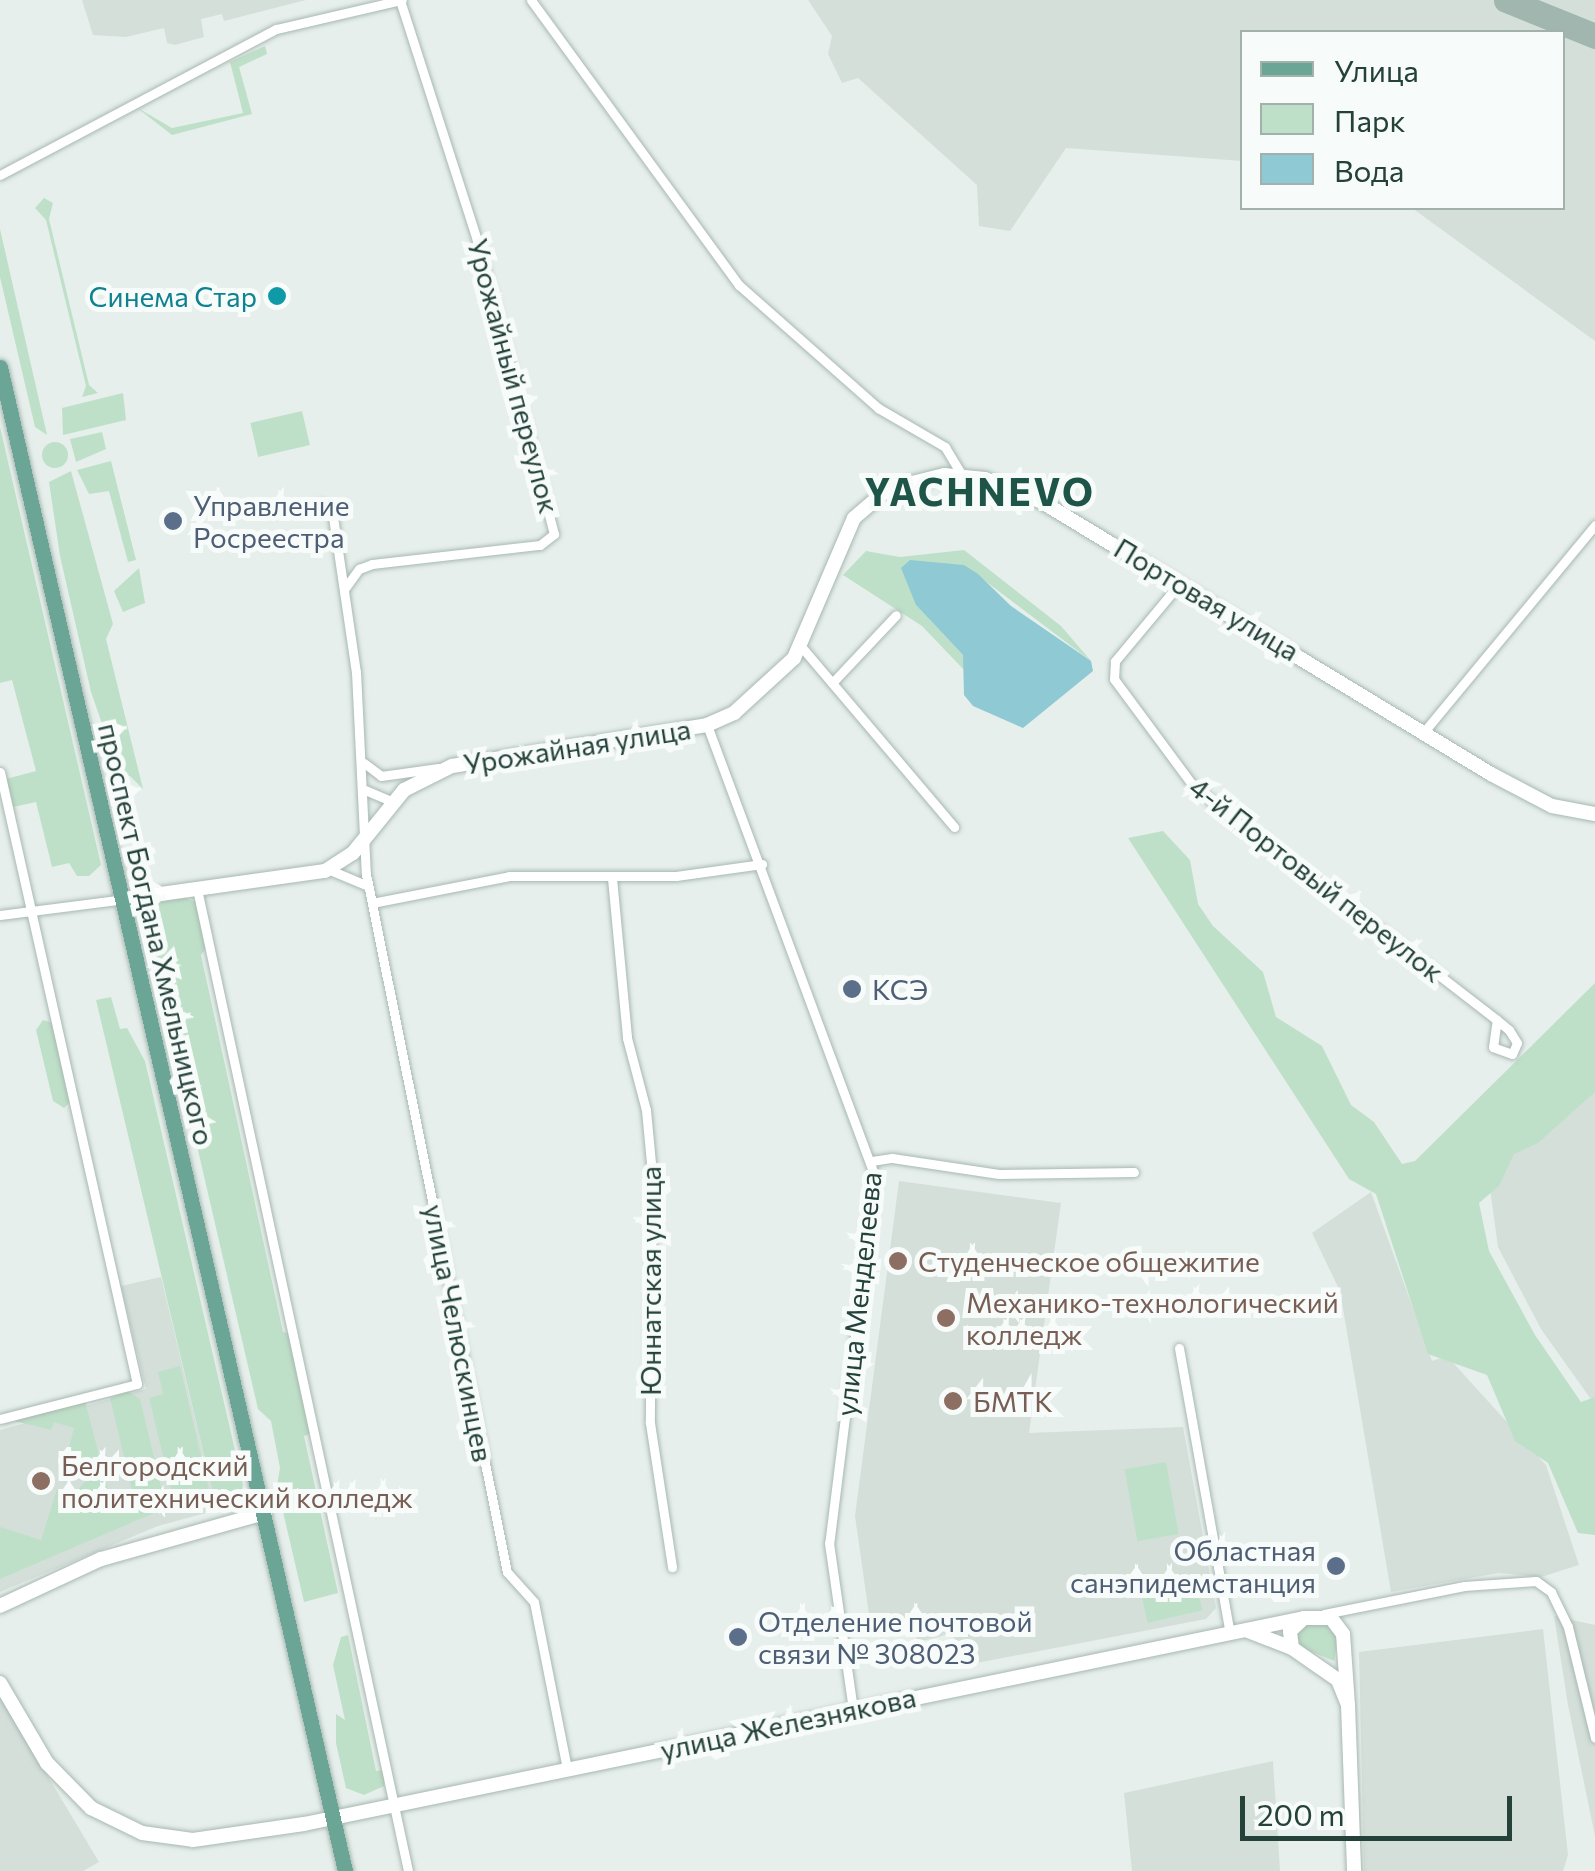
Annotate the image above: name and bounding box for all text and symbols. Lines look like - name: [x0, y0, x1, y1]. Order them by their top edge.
- legend: [1240, 30, 1565, 210]
- text: Улица: [1334, 51, 1419, 88]
- text: Парк: [1334, 101, 1406, 138]
- text: Вода: [1334, 151, 1404, 188]
- street label: Урожайный переулок: [461, 235, 567, 517]
- place label: Синема Стар: [88, 279, 257, 313]
- marker: Синема Стар: [266, 285, 288, 307]
- district label: YACHNEVO: [865, 468, 1095, 514]
- place label: Управление Росреестра: [193, 488, 350, 554]
- marker: Управление Росреестра: [162, 510, 184, 532]
- street label: Портовая улица: [1109, 531, 1305, 667]
- street label: Урожайная улица: [461, 711, 693, 781]
- street label: проспект Богдана Хмельницкого: [92, 720, 222, 1148]
- street label: 4-й Портовый переулок: [1183, 769, 1451, 989]
- place label: КСЭ: [872, 972, 928, 1006]
- marker: КСЭ: [841, 978, 863, 1000]
- street label: Юннатская улица: [633, 1166, 667, 1396]
- street label: улица Менделеева: [828, 1170, 888, 1418]
- street label: улица Челюскинцев: [418, 1201, 500, 1465]
- place label: Студенческое общежитие: [918, 1244, 1260, 1278]
- marker: Студенческое общежитие: [887, 1250, 909, 1272]
- place label: Механико-технологический колледж: [966, 1285, 1339, 1351]
- marker: Механико-технологический колледж: [935, 1307, 957, 1329]
- place label: БМТК: [973, 1384, 1053, 1418]
- marker: БМТК: [942, 1390, 964, 1412]
- place label: Белгородский политехнический колледж: [61, 1448, 413, 1514]
- marker: Белгородский политехнический колледж: [30, 1470, 52, 1492]
- place label: Областная санэпидемстанция: [1070, 1533, 1316, 1599]
- marker: Областная санэпидемстанция: [1325, 1555, 1347, 1577]
- place label: Отделение почтовой связи № 308023: [758, 1604, 1033, 1670]
- marker: Отделение почтовой связи № 308023: [727, 1626, 749, 1648]
- street label: улица Железнякова: [657, 1680, 919, 1766]
- scale bar: [1245, 1776, 1518, 1838]
- text: 200 m: [1257, 1795, 1345, 1832]

